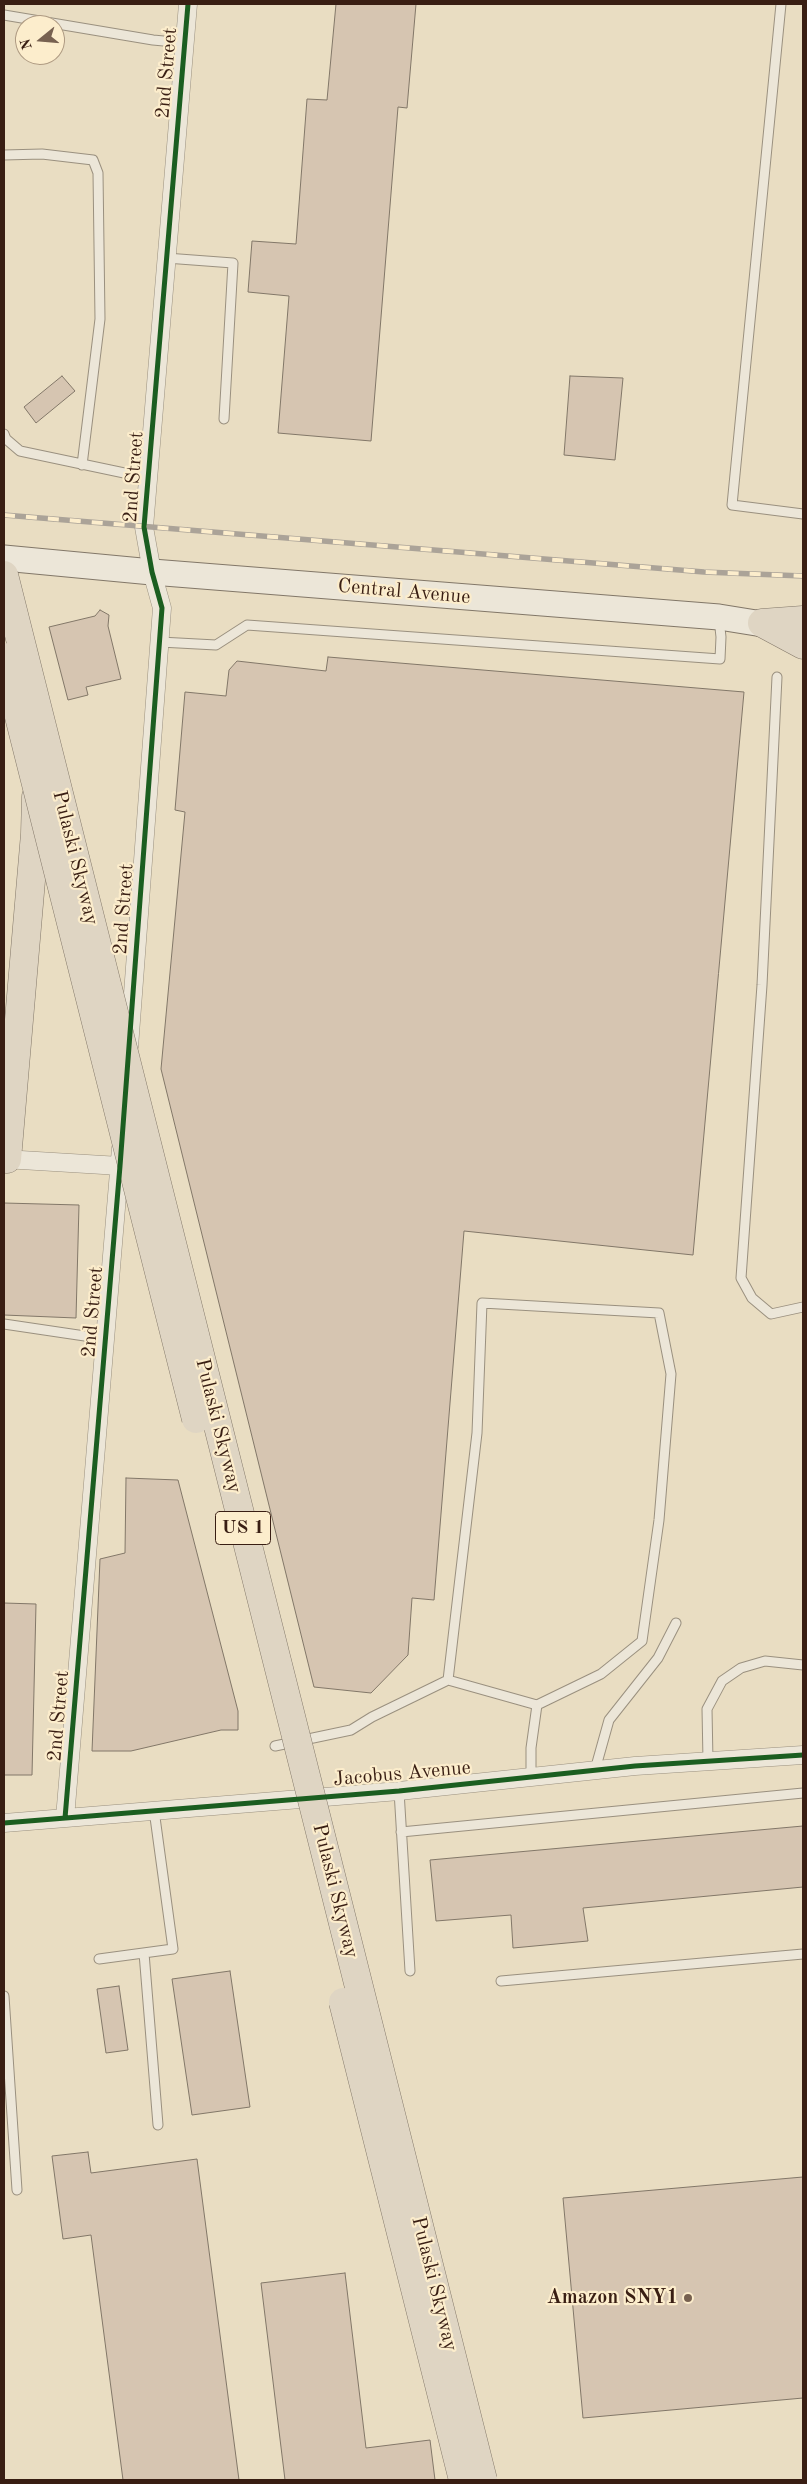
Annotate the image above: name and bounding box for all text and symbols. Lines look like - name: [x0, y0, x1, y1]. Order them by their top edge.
- north arrow: [15, 15, 65, 65]
- street label: 2nd Street: [151, 26, 183, 120]
- text: N: [18, 37, 35, 51]
- street label: 2nd Street: [119, 431, 149, 523]
- street label: Central Avenue: [337, 574, 471, 610]
- street label: Pulaski Skyway: [47, 788, 103, 928]
- street label: 2nd Street: [109, 863, 139, 955]
- street label: 2nd Street: [77, 1265, 109, 1359]
- street label: Pulaski Skyway: [190, 1356, 246, 1496]
- road number: US 1: [216, 1512, 270, 1545]
- street label: 2nd Street: [43, 1669, 75, 1763]
- street label: Jacobus Avenue: [332, 1756, 472, 1792]
- street label: Pulaski Skyway: [307, 1821, 363, 1961]
- street label: Pulaski Skyway: [406, 2214, 462, 2354]
- place label: Amazon SNY1: [547, 2286, 678, 2310]
- marker: Amazon SNY1: [682, 2292, 694, 2304]

